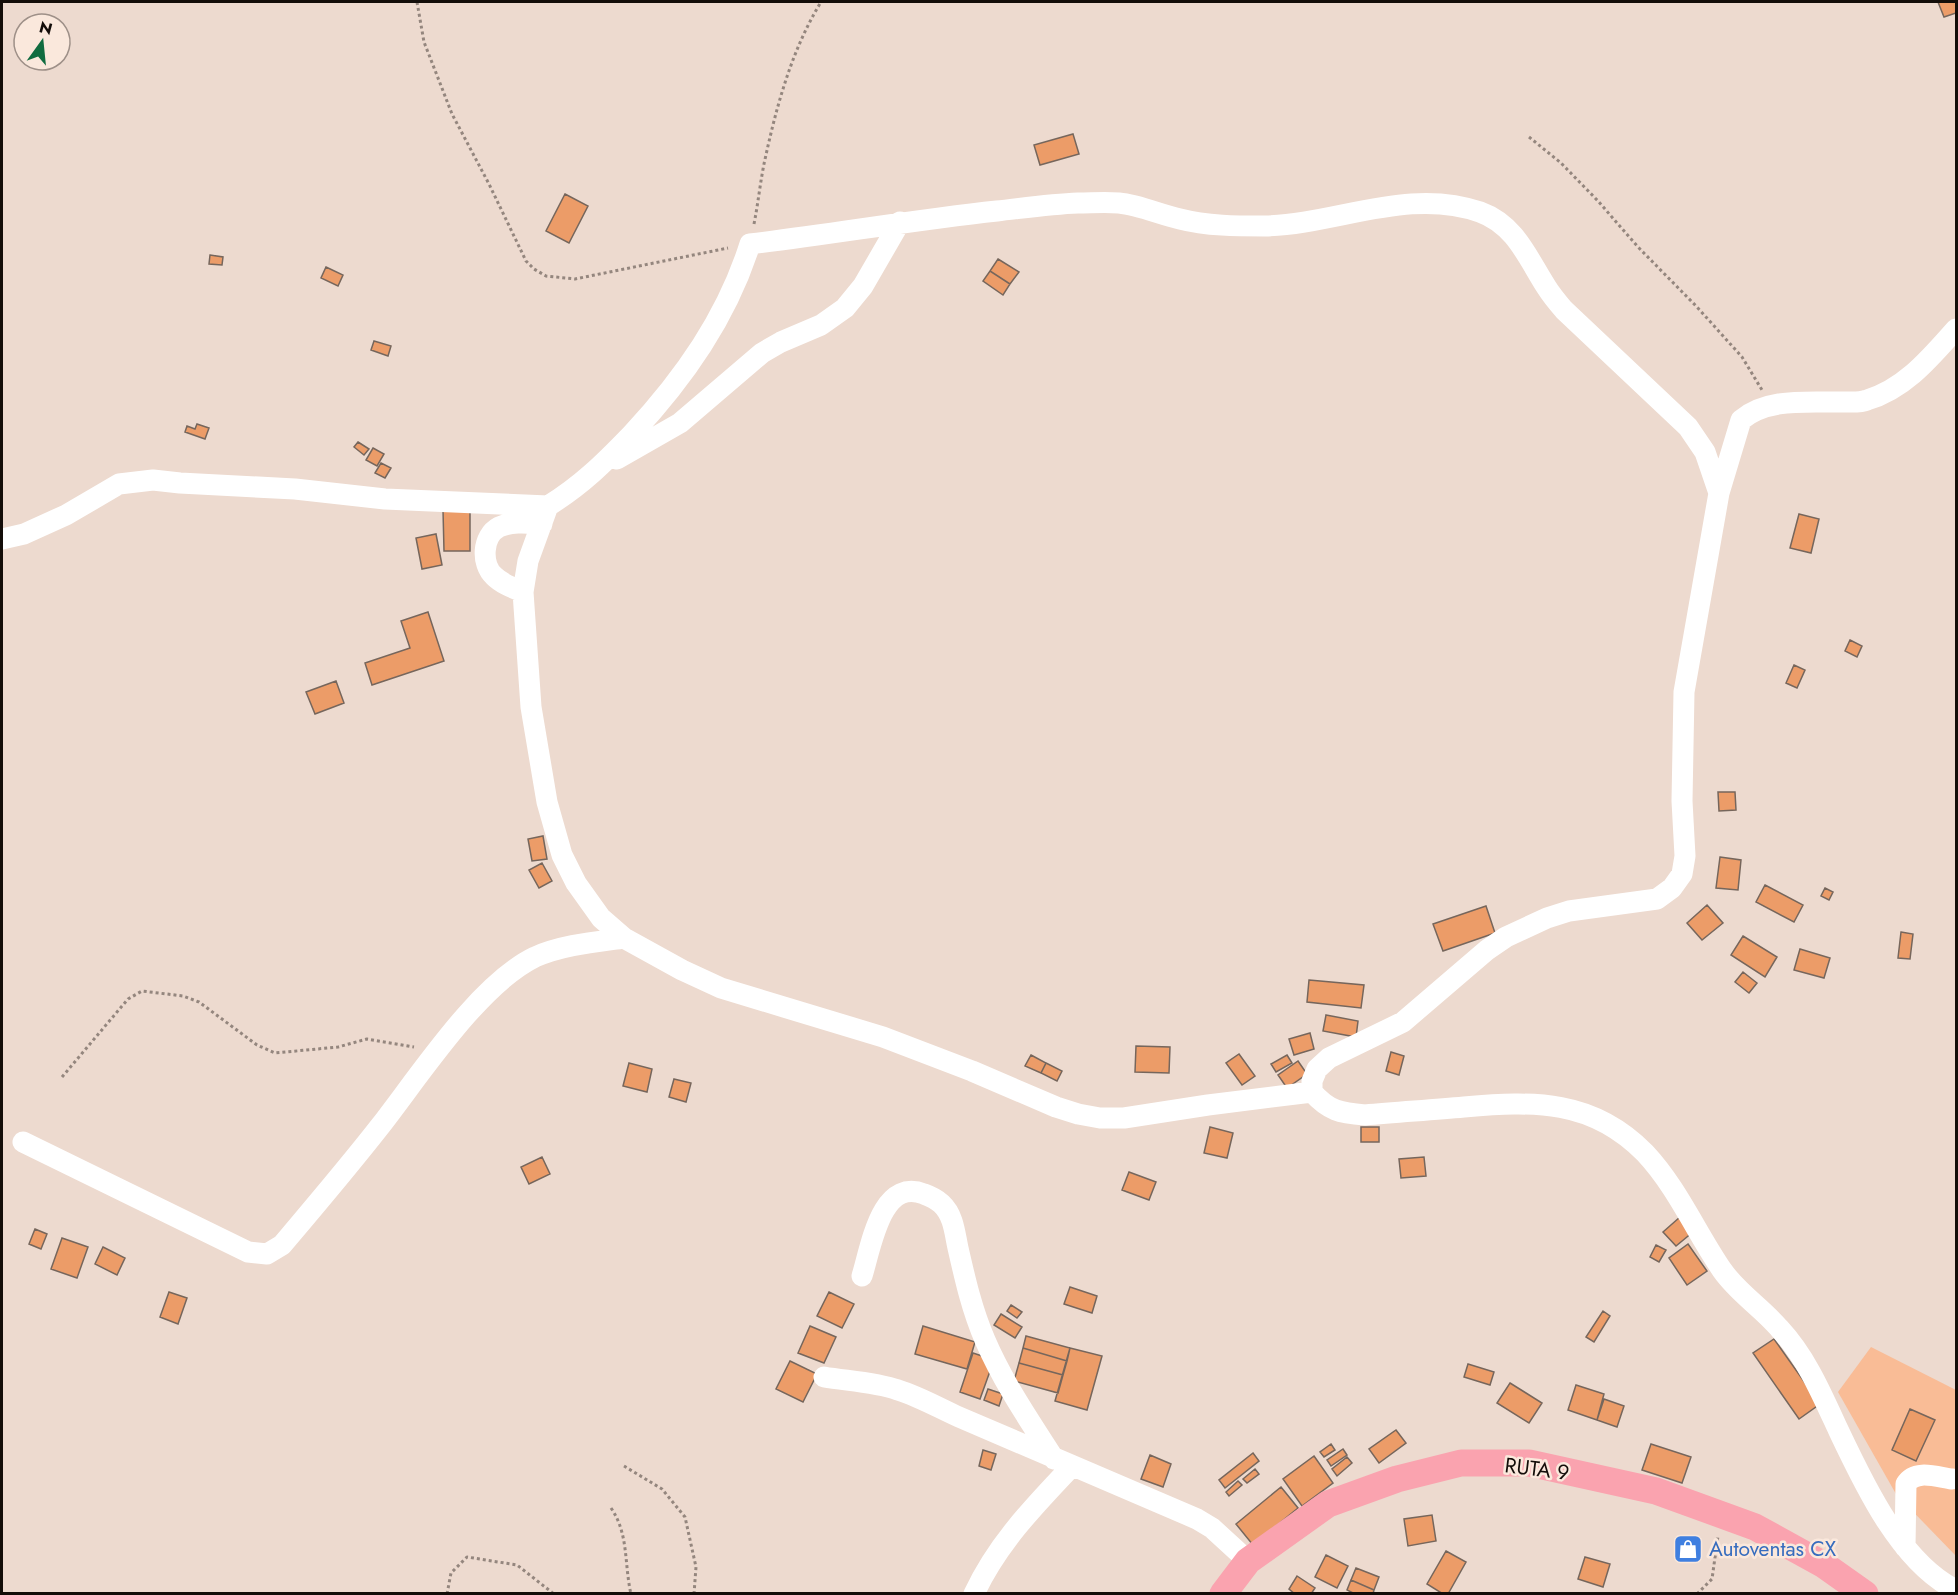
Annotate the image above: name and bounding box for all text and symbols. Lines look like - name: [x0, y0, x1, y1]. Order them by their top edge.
- north arrow: [12, 12, 72, 72]
- text: N: [37, 15, 55, 41]
- street label: RUTA 9: [1503, 1450, 1571, 1488]
- shop icon: Autoventas CX: [1672, 1533, 1704, 1565]
- place label: Autoventas CX: [1709, 1534, 1836, 1564]

